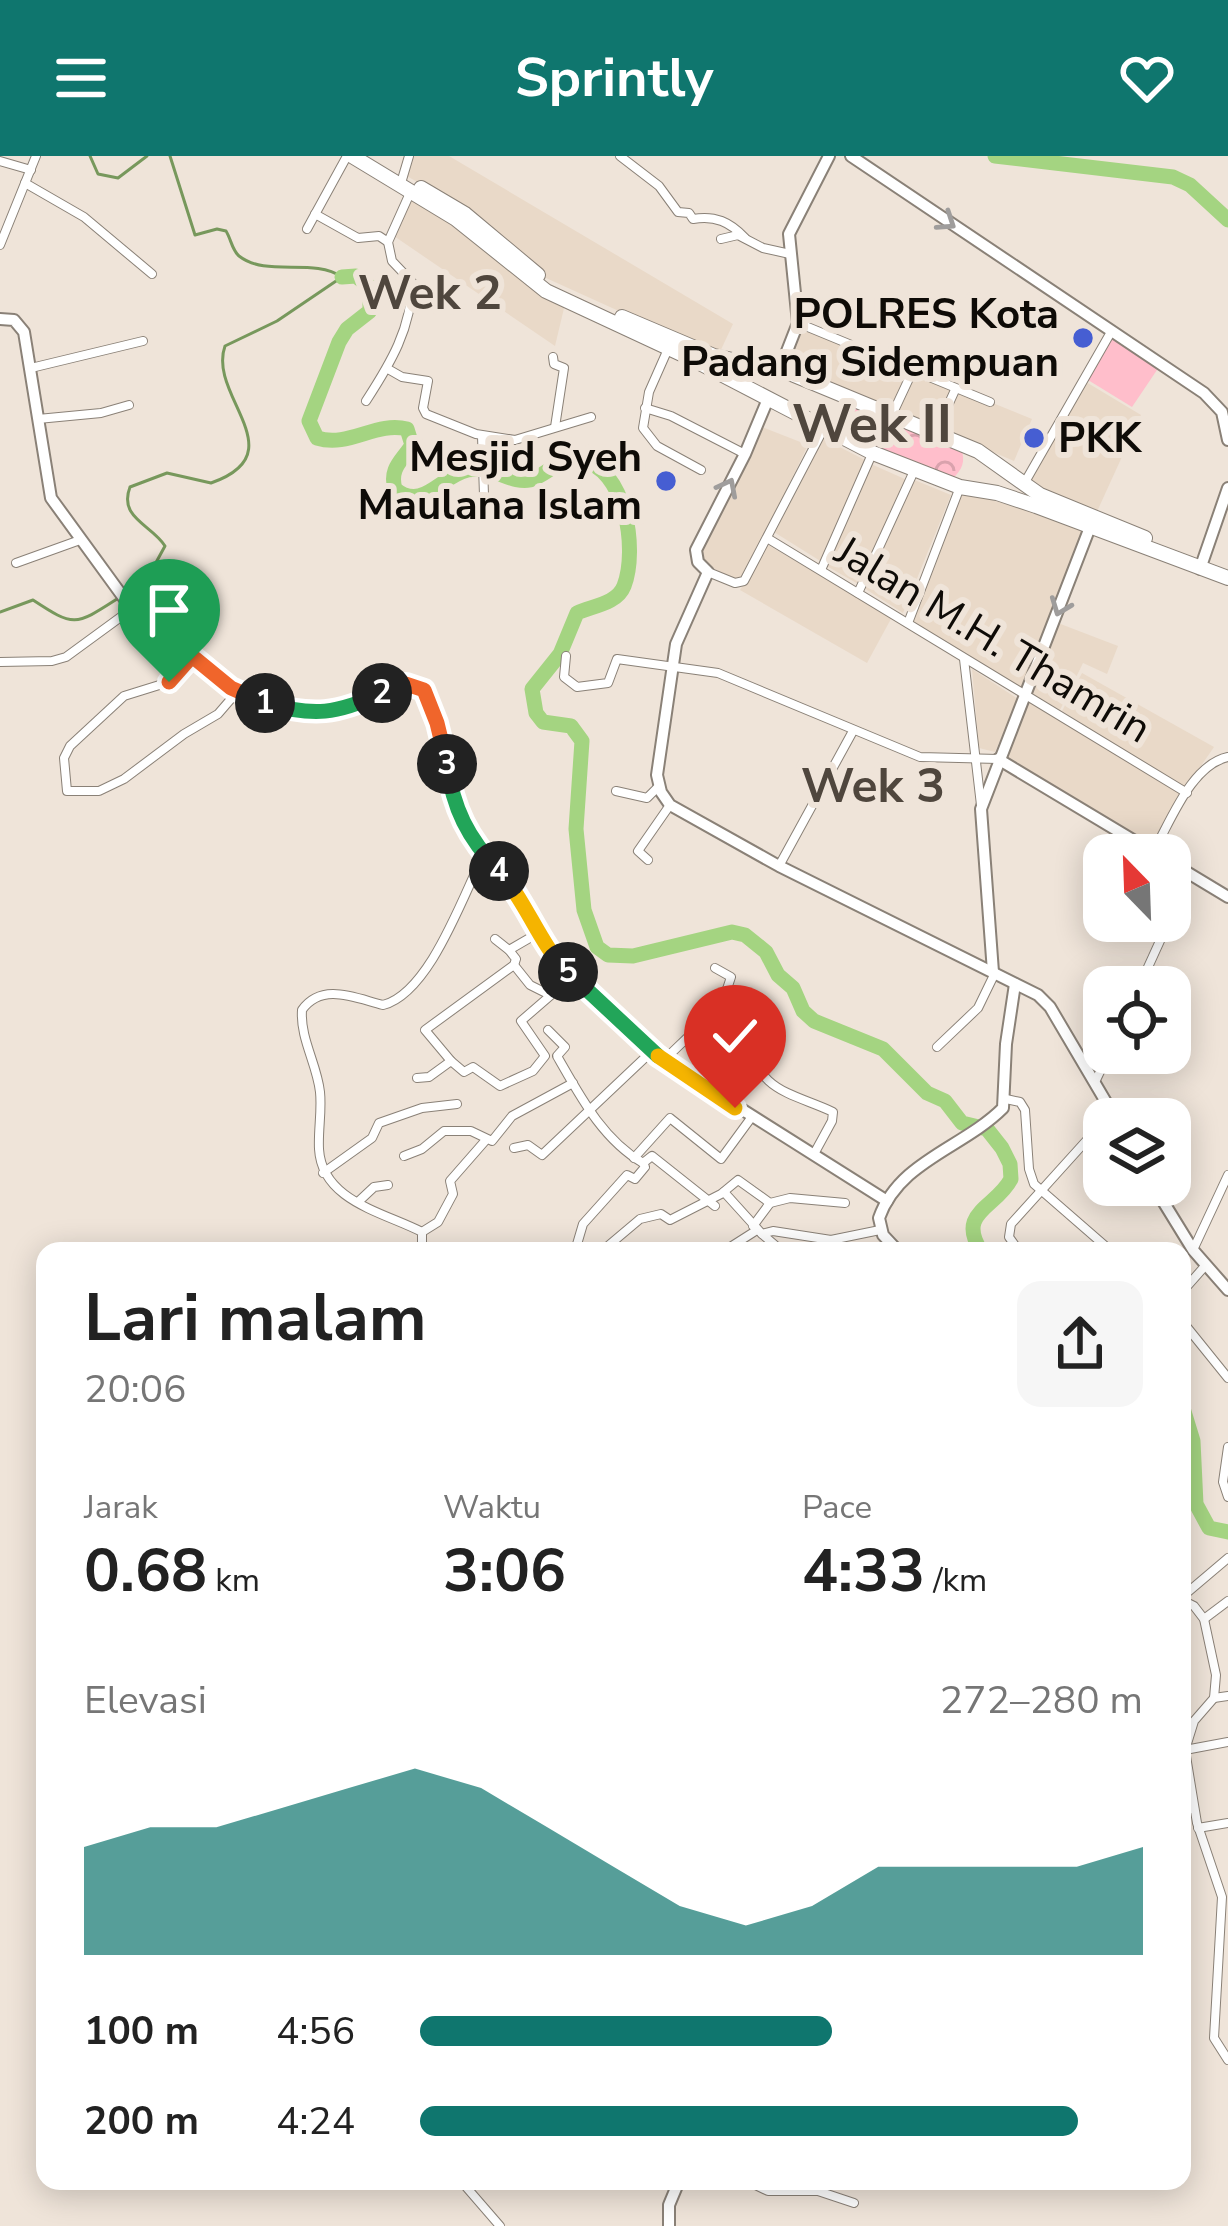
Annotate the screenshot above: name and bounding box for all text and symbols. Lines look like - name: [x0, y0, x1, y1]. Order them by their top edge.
- text: Sprintly: [515, 41, 713, 115]
- icon: menu: [48, 45, 114, 111]
- icon: heart: [1114, 45, 1180, 111]
- one-way arrow: [934, 208, 956, 230]
- district label: Wek 2: [358, 260, 502, 326]
- place label: POLRES Kota Padang Sidempuan: [681, 286, 1059, 391]
- marker: POLRES Kota Padang Sidempuan: [1070, 325, 1096, 351]
- district label: Wek II: [792, 387, 952, 461]
- place label: PKK: [1058, 410, 1143, 467]
- marker: PKK: [1021, 425, 1047, 451]
- place label: Mesjid Syeh Maulana Islam: [357, 429, 642, 534]
- marker: Mesjid Syeh Maulana Islam: [653, 468, 679, 494]
- one-way arrow: [714, 478, 737, 500]
- street label: Jalan M.H. Thamrin: [824, 523, 1162, 757]
- pin: [118, 559, 220, 682]
- icon: arrive: [136, 577, 202, 643]
- one-way arrow: [1049, 595, 1074, 616]
- pin: 2: [352, 663, 412, 723]
- text: 2: [372, 670, 392, 715]
- pin: 1: [235, 673, 295, 733]
- text: 1: [255, 680, 275, 725]
- pin: 3: [417, 734, 477, 794]
- text: 3: [437, 741, 457, 786]
- district label: Wek 3: [801, 753, 945, 819]
- north arrow: [1083, 834, 1191, 942]
- map controls: [1083, 834, 1191, 1206]
- pin: 4: [469, 841, 529, 901]
- text: 4: [489, 848, 509, 893]
- pin: 5: [538, 942, 598, 1002]
- text: 5: [558, 949, 578, 994]
- button: locate: [1083, 966, 1191, 1074]
- pin: [684, 985, 786, 1108]
- icon: check: [702, 1003, 768, 1069]
- button: layers: [1083, 1098, 1191, 1206]
- text: Lari malam: [84, 1273, 427, 1363]
- button: share: [1017, 1281, 1143, 1407]
- text: 20:06: [84, 1363, 187, 1416]
- text: Jarak: [84, 1485, 158, 1530]
- text: Waktu: [443, 1485, 541, 1530]
- text: Pace: [802, 1485, 872, 1530]
- text: 0.68: [84, 1530, 207, 1612]
- text: 3:06: [443, 1530, 566, 1612]
- text: 4:33: [802, 1530, 925, 1612]
- text: km: [207, 1558, 260, 1603]
- text: /km: [925, 1558, 987, 1603]
- text: Elevasi: [84, 1674, 207, 1727]
- text: 272–280 m: [940, 1674, 1143, 1727]
- text: 100 m: [84, 2005, 199, 2058]
- text: 4:56: [276, 2005, 355, 2058]
- text: 200 m: [84, 2095, 199, 2148]
- text: 4:24: [276, 2095, 355, 2148]

